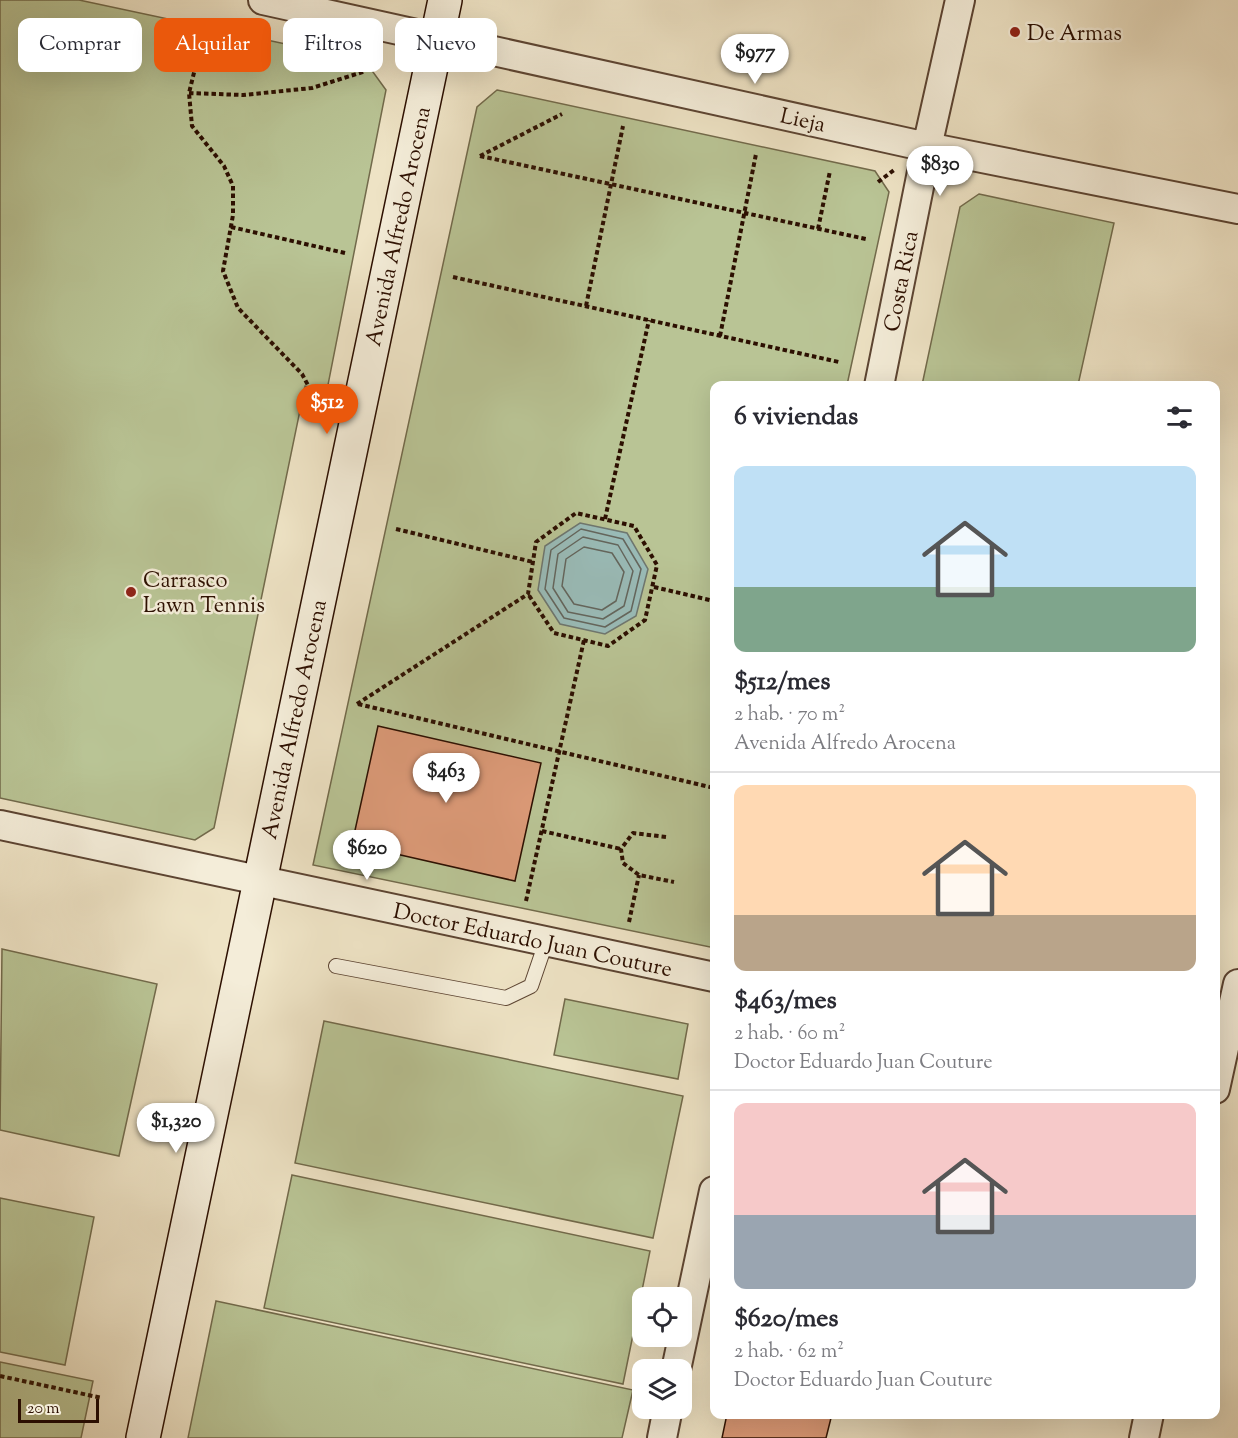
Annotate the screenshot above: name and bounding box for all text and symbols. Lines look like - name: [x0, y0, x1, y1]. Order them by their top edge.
- chip: Comprar: [18, 18, 142, 72]
- chip: Alquilar: [154, 18, 271, 72]
- chip: Filtros: [283, 18, 383, 72]
- chip: Nuevo: [395, 18, 497, 72]
- place label: De Armas: [1027, 19, 1122, 51]
- marker: De Armas: [1008, 25, 1022, 39]
- pin: $977: [719, 34, 791, 85]
- text: $977: [735, 39, 775, 68]
- street label: Lieja: [777, 102, 828, 142]
- street label: Avenida Alfredo Arocena: [359, 104, 441, 349]
- pin: $830: [904, 146, 976, 197]
- text: $830: [920, 151, 960, 180]
- street label: Costa Rica: [877, 228, 928, 335]
- pin: $512: [291, 384, 363, 435]
- text: $512: [310, 389, 344, 418]
- text: 6 viviendas: [734, 399, 858, 436]
- icon: filters: [1163, 401, 1196, 434]
- icon: home: [911, 505, 1019, 613]
- place label: Carrasco Lawn Tennis: [143, 566, 265, 623]
- marker: Carrasco Lawn Tennis: [124, 585, 138, 599]
- street label: Avenida Alfredo Arocena: [255, 597, 337, 842]
- text: $512/mes: [734, 664, 830, 701]
- text: 2 hab. · 70 m²: [734, 701, 845, 730]
- text: Avenida Alfredo Arocena: [734, 730, 956, 759]
- pin: $463: [410, 753, 482, 804]
- text: $463: [427, 758, 465, 787]
- icon: home: [911, 824, 1019, 932]
- pin: $620: [331, 830, 403, 881]
- text: $620: [347, 835, 387, 864]
- street label: Doctor Eduardo Juan Couture: [390, 897, 675, 987]
- text: $463/mes: [734, 983, 837, 1020]
- text: 2 hab. · 60 m²: [734, 1020, 845, 1049]
- text: Doctor Eduardo Juan Couture: [734, 1049, 993, 1078]
- pin: $1,320: [127, 1103, 225, 1154]
- text: $1,320: [151, 1108, 201, 1137]
- icon: home: [911, 1142, 1019, 1250]
- map controls: [632, 1287, 692, 1419]
- button: locate: [632, 1287, 692, 1347]
- text: $620/mes: [734, 1301, 839, 1338]
- text: 2 hab. · 62 m²: [734, 1338, 844, 1367]
- button: layers: [632, 1359, 692, 1419]
- text: Doctor Eduardo Juan Couture: [734, 1367, 993, 1396]
- scale bar: [18, 1396, 99, 1424]
- text: 20 m: [27, 1398, 60, 1421]

